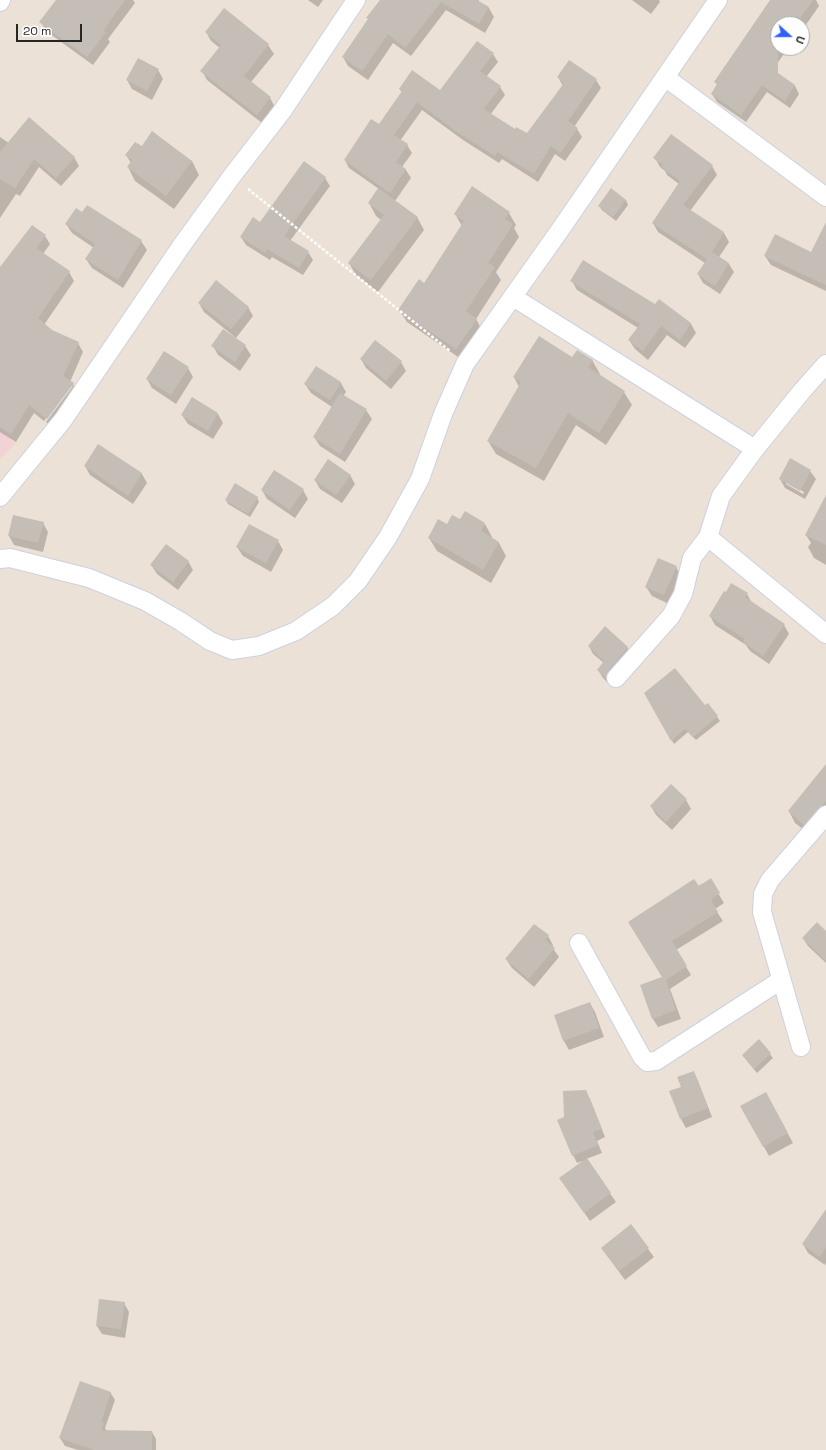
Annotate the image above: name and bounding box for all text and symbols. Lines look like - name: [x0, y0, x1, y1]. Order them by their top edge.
- scale bar: [18, 16, 84, 42]
- north arrow: [770, 16, 810, 56]
- text: 20 m: [23, 23, 51, 39]
- text: U: [792, 34, 808, 46]

